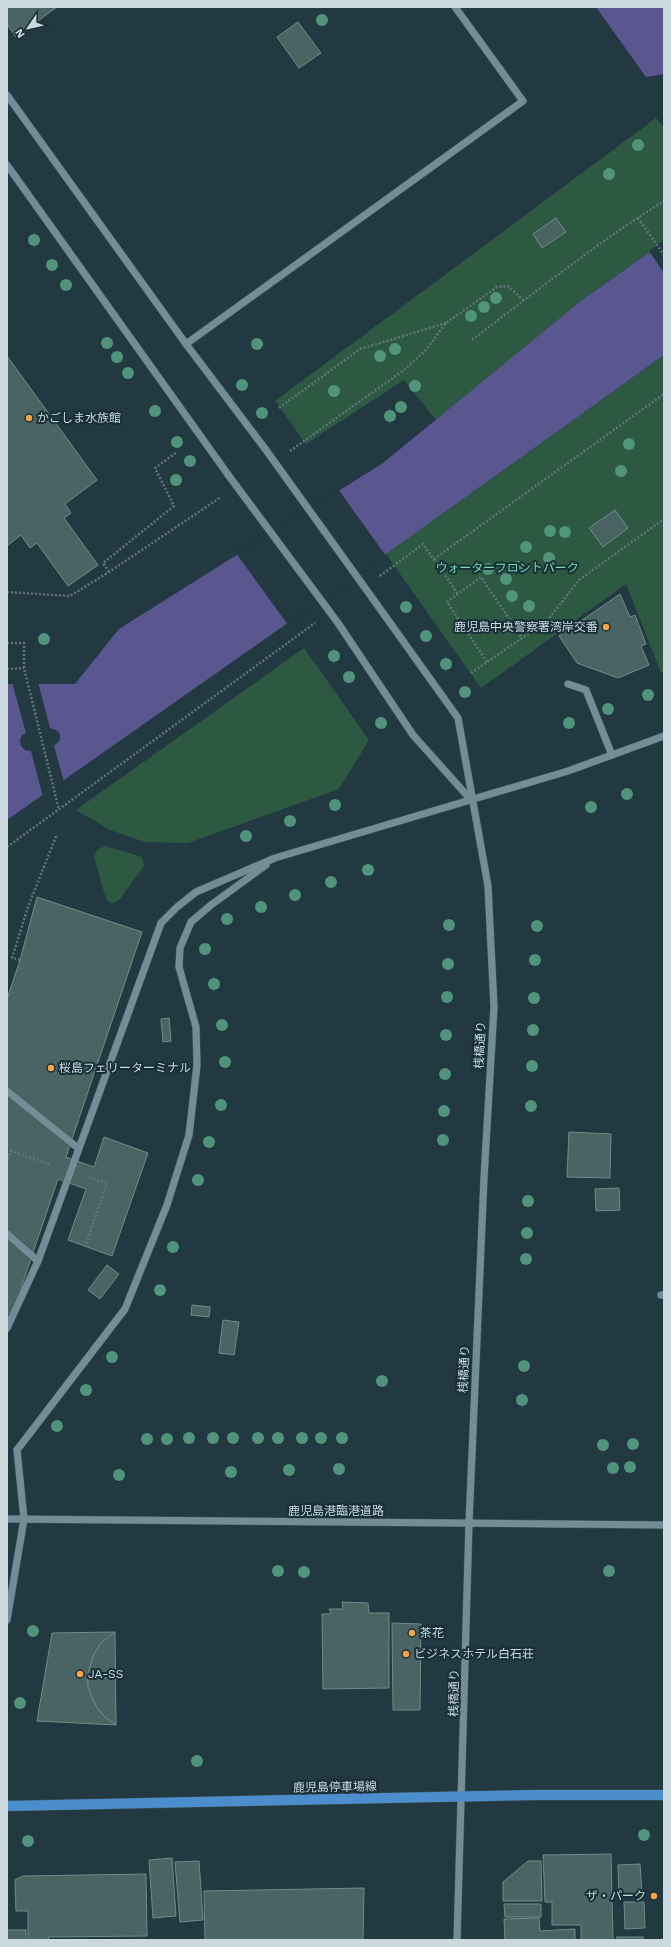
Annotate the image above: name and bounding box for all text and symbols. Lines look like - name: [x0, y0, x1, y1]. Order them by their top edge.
- north arrow: [8, 8, 48, 48]
- text: N: [12, 26, 28, 40]
- place label: かごしま水族館: [37, 411, 121, 425]
- marker: かごしま水族館: [24, 413, 34, 423]
- park label: ウォーターフロントパーク: [435, 561, 579, 575]
- place label: 鹿児島中央警察署湾岸交番: [454, 620, 598, 634]
- marker: 鹿児島中央警察署湾岸交番: [601, 622, 611, 632]
- street label: 桟橋通り: [472, 1021, 488, 1069]
- place label: 桜島フェリーターミナル: [59, 1061, 191, 1075]
- marker: 桜島フェリーターミナル: [46, 1063, 56, 1073]
- street label: 桟橋通り: [456, 1345, 472, 1393]
- street label: 鹿児島港臨港道路: [288, 1504, 384, 1518]
- place label: 茶花: [420, 1626, 444, 1640]
- marker: 茶花: [407, 1628, 417, 1638]
- place label: ビジネスホテル白石荘: [414, 1647, 534, 1661]
- marker: ビジネスホテル白石荘: [401, 1649, 411, 1659]
- place label: JA-SS: [88, 1667, 123, 1681]
- marker: JA-SS: [75, 1669, 85, 1679]
- street label: 桟橋通り: [447, 1669, 461, 1717]
- street label: 鹿児島停車場線: [293, 1779, 377, 1795]
- place label: ザ・パーク: [586, 1889, 646, 1903]
- marker: ザ・パーク: [649, 1891, 659, 1901]

